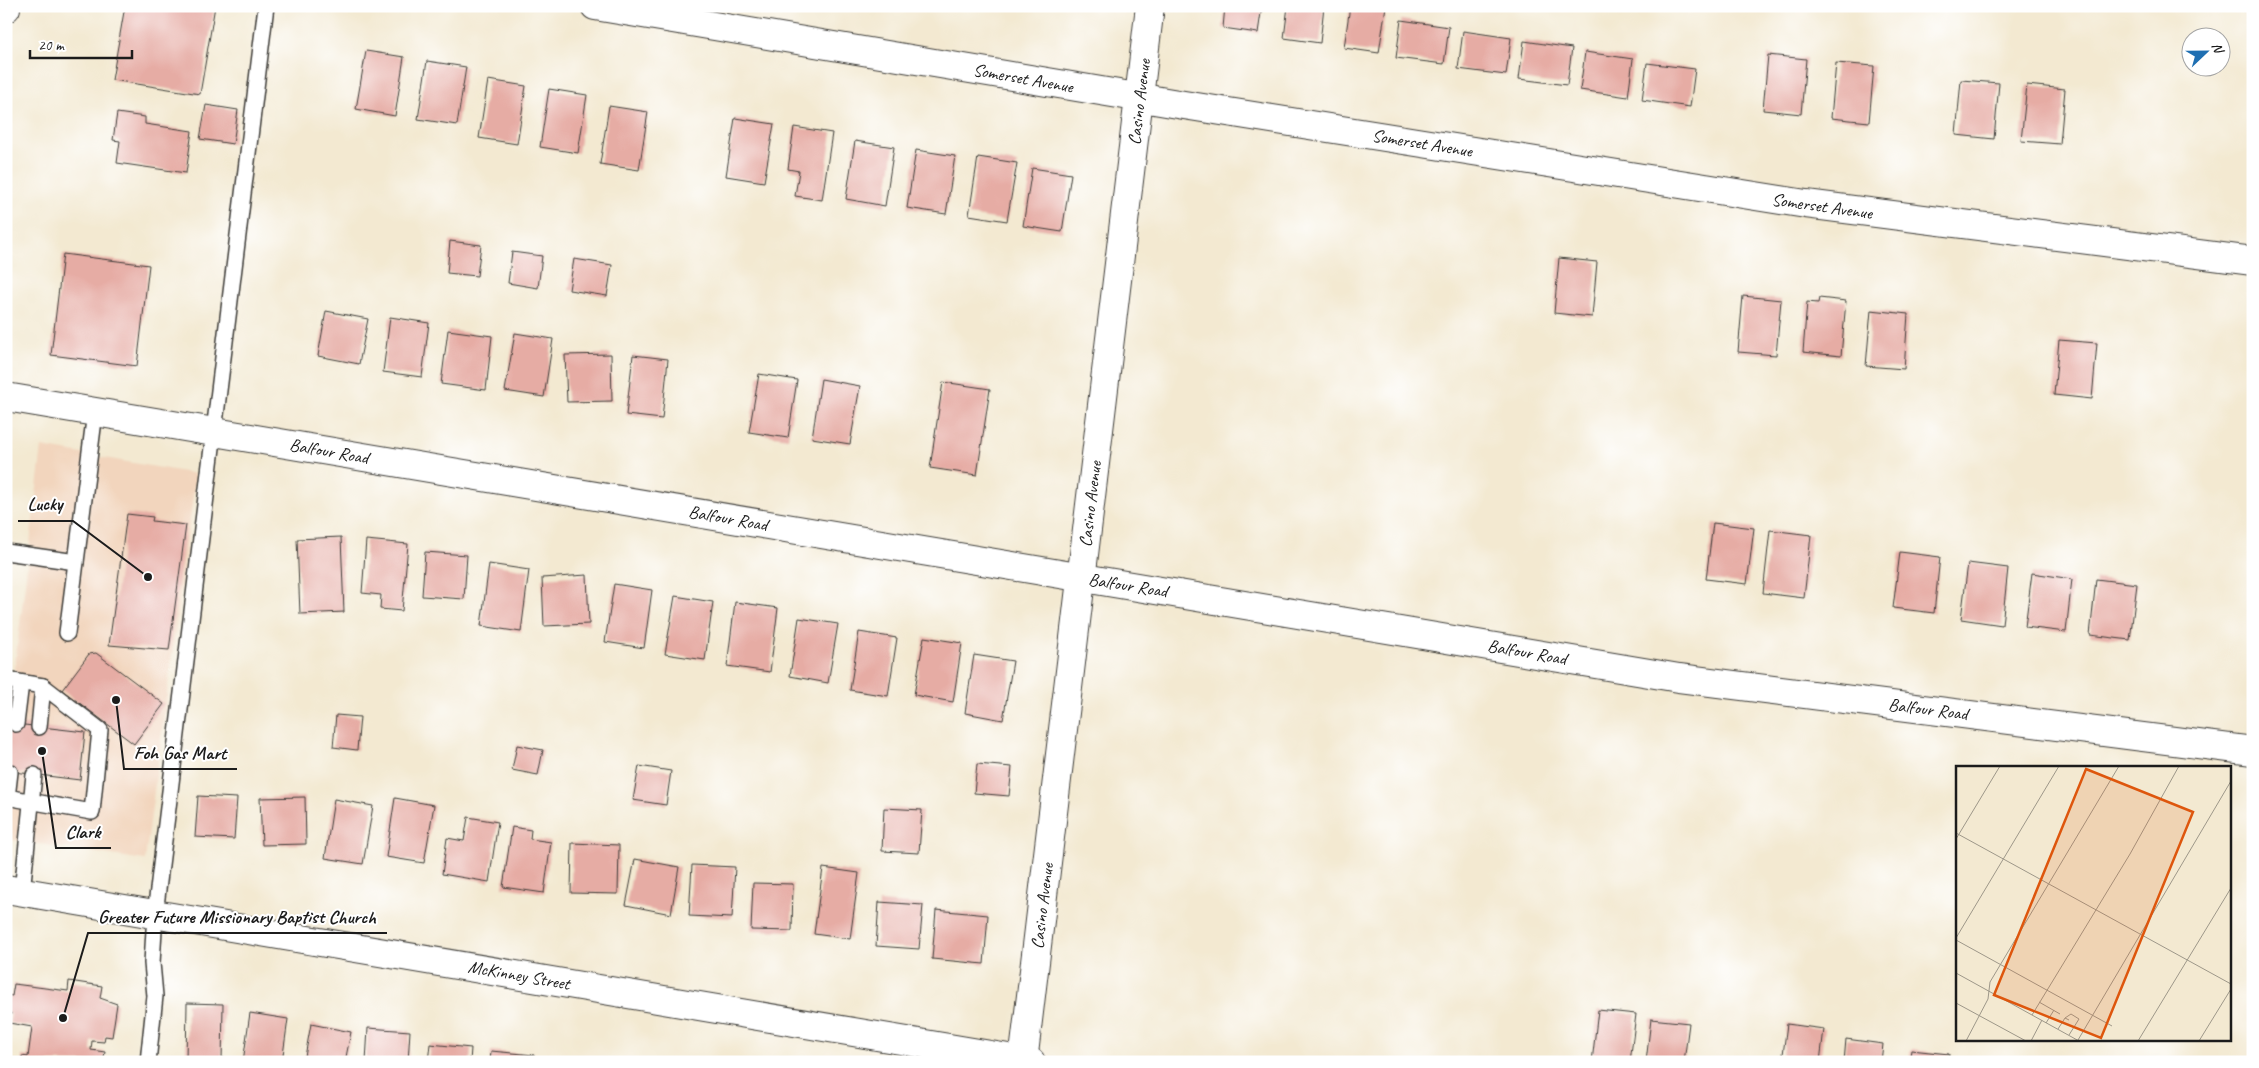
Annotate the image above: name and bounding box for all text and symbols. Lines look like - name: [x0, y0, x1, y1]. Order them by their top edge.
- scale bar: [30, 28, 132, 60]
- north arrow: [2182, 28, 2232, 78]
- text: 20 m: [38, 36, 65, 55]
- text: N: [2208, 40, 2228, 57]
- street label: Casino Avenue: [1123, 57, 1155, 146]
- street label: Somerset Avenue: [971, 58, 1076, 98]
- street label: Somerset Avenue: [1370, 124, 1475, 162]
- street label: Somerset Avenue: [1770, 188, 1875, 224]
- street label: Balfour Road: [288, 433, 373, 469]
- street label: Casino Avenue: [1074, 459, 1106, 548]
- callout: Lucky: [18, 487, 73, 521]
- text: Lucky: [28, 492, 65, 516]
- street label: Balfour Road: [687, 500, 772, 536]
- street label: Balfour Road: [1087, 568, 1172, 603]
- street label: Balfour Road: [1486, 634, 1571, 670]
- street label: Balfour Road: [1887, 693, 1972, 725]
- callout: Foh Gas Mart: [124, 735, 237, 769]
- text: Foh Gas Mart: [134, 741, 228, 765]
- inset map: [1956, 766, 2232, 1040]
- callout: Clark: [56, 814, 111, 848]
- text: Clark: [66, 820, 102, 844]
- street label: Casino Avenue: [1026, 861, 1058, 950]
- callout: Greater Future Missionary Baptist Church: [88, 899, 387, 933]
- text: Greater Future Missionary Baptist Church: [98, 905, 377, 929]
- street label: McKinney Street: [466, 955, 574, 995]

